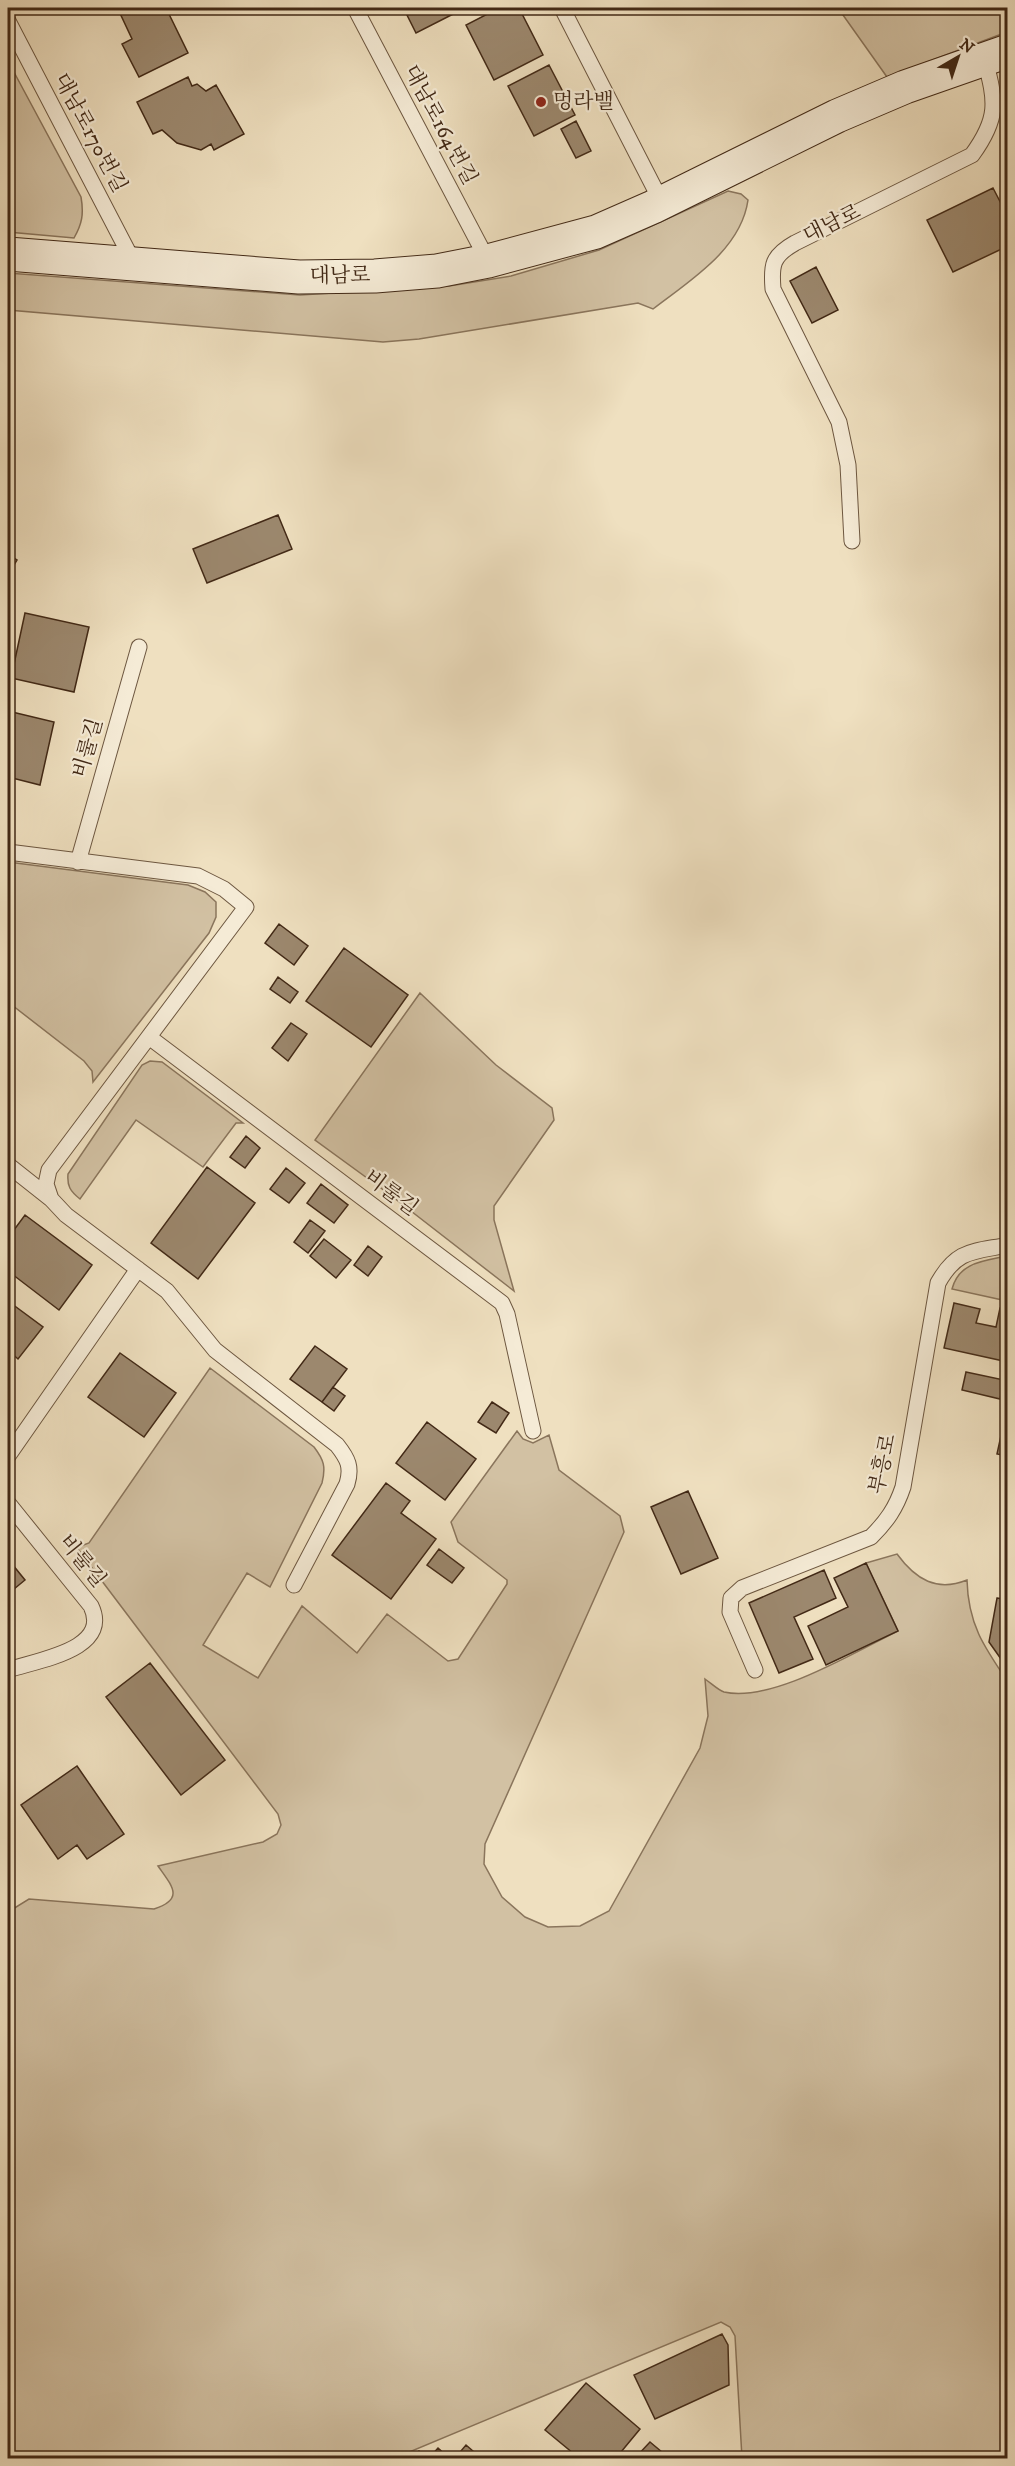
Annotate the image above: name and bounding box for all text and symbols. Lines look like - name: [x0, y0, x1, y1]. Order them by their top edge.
- north arrow: [928, 27, 988, 87]
- text: N: [955, 34, 978, 58]
- street label: 대남로164번길: [398, 61, 482, 189]
- street label: 대남로170번길: [48, 69, 132, 197]
- place label: 멍라밸: [553, 89, 614, 115]
- marker: 멍라밸: [534, 95, 548, 109]
- street label: 대남로: [799, 199, 865, 249]
- street label: 대남로: [309, 262, 371, 290]
- street label: 비룰길: [67, 715, 109, 781]
- street label: 비룰길: [359, 1164, 423, 1222]
- street label: 부흥로: [864, 1432, 902, 1496]
- street label: 비룰길: [53, 1529, 111, 1593]

